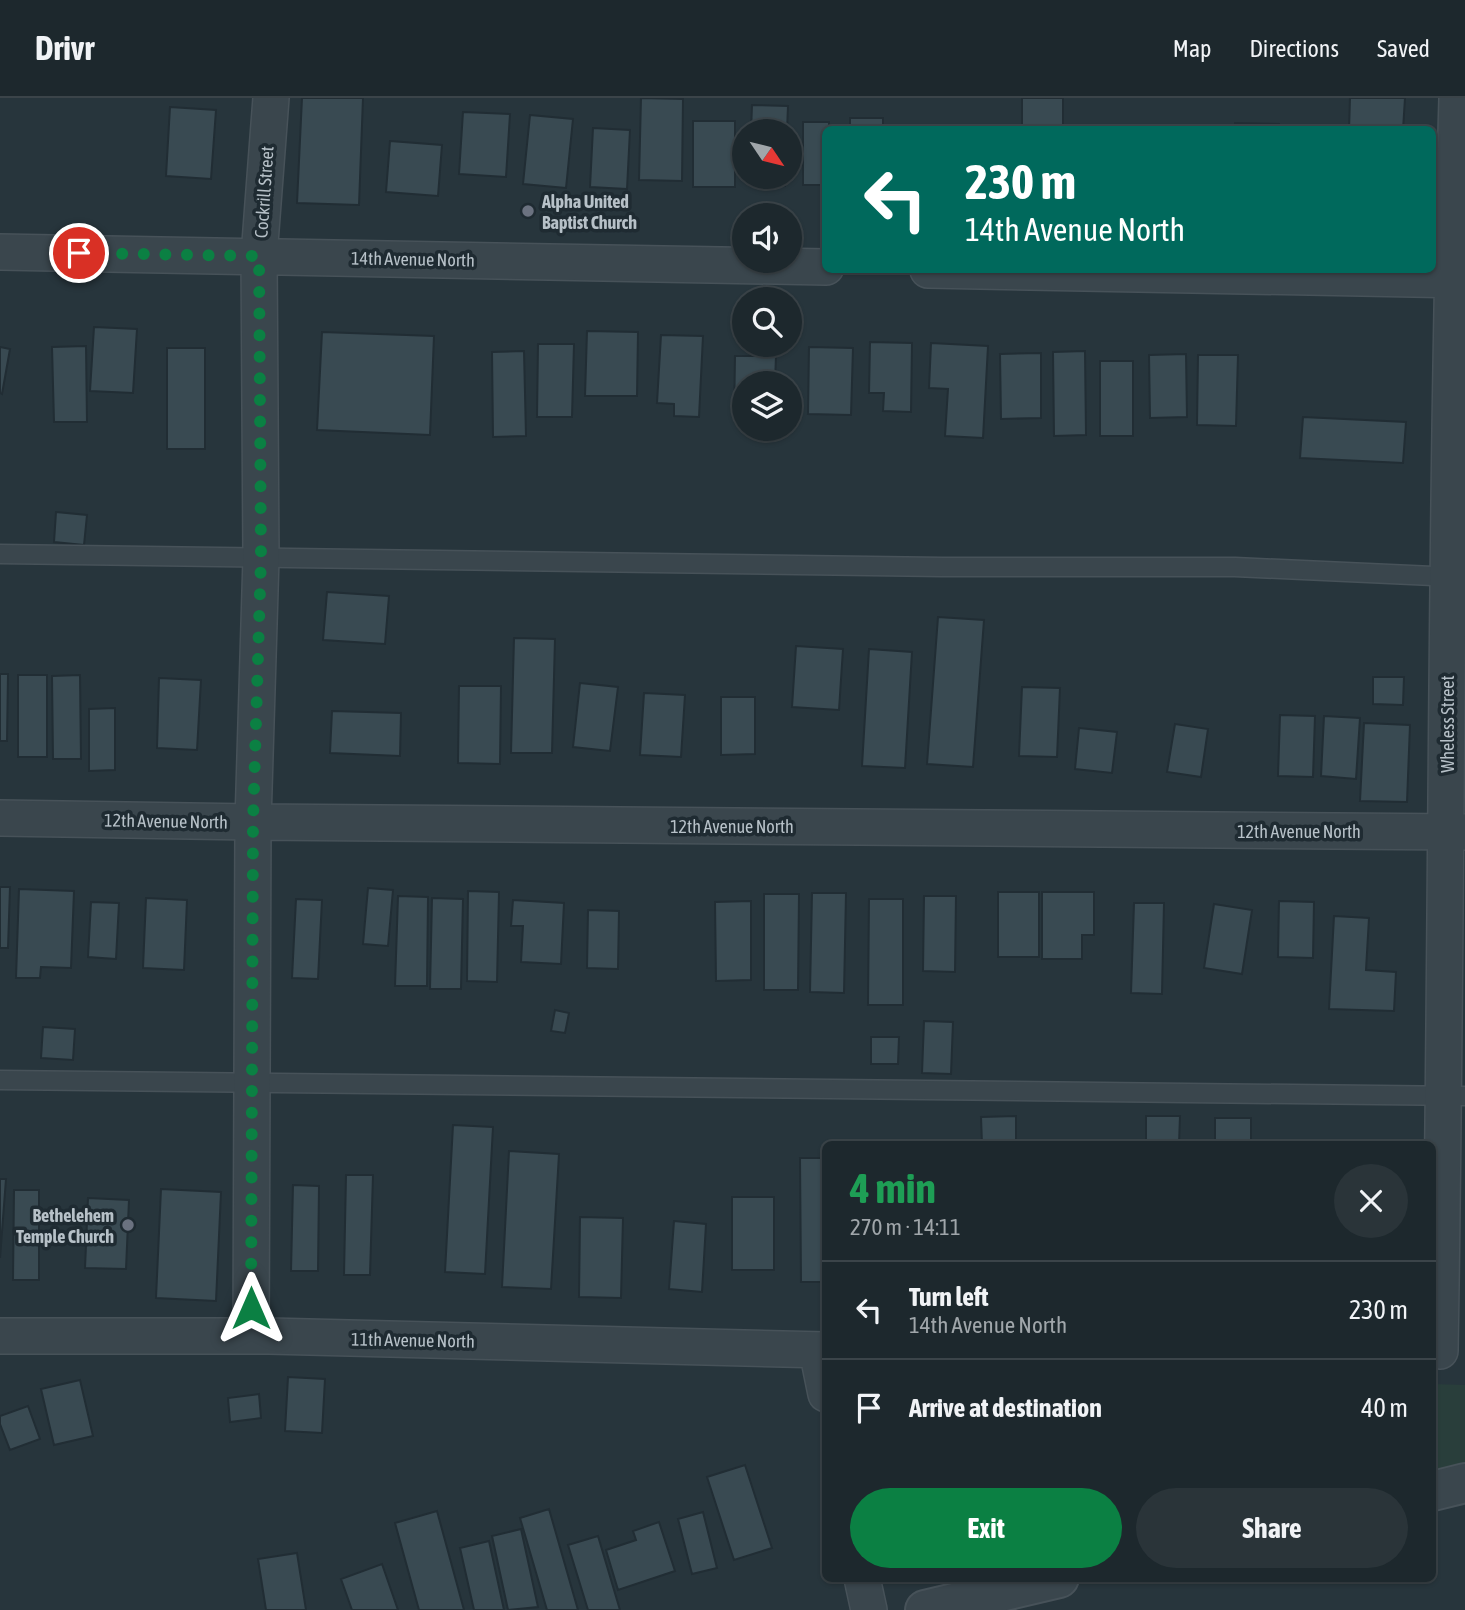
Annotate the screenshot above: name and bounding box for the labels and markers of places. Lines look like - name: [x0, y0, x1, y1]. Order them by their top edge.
- place label: Alpha United Baptist Church: [541, 191, 637, 233]
- marker: Alpha United Baptist Church: [520, 203, 536, 219]
- pin: [49, 223, 109, 283]
- place label: Bethelehem Temple Church: [16, 1205, 114, 1247]
- marker: Bethelehem Temple Church: [120, 1217, 136, 1233]

